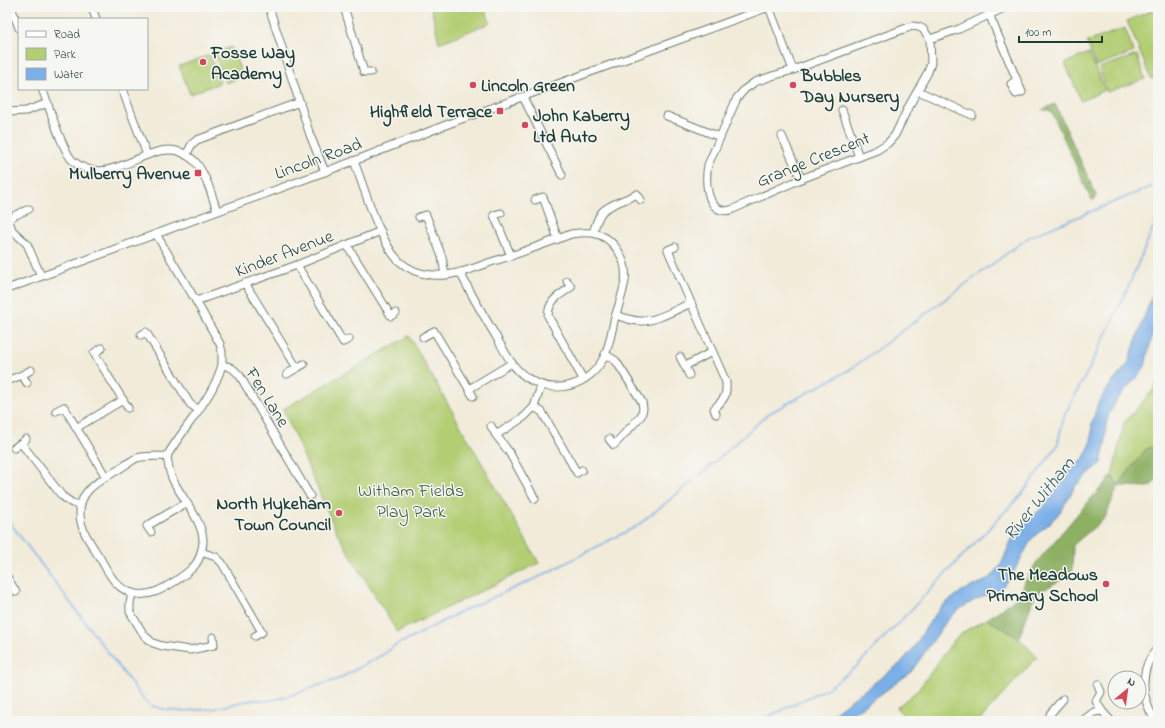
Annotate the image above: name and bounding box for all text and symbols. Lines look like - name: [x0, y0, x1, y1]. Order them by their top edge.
- legend: [18, 18, 148, 90]
- scale bar: [1019, 18, 1102, 44]
- text: 100 m: [1025, 24, 1052, 42]
- text: Road: [54, 26, 80, 44]
- place label: Fosse Way Academy: [210, 41, 295, 89]
- text: Park: [54, 46, 76, 64]
- marker: Fosse Way Academy: [198, 57, 208, 67]
- place label: Bubbles Day Nursery: [800, 64, 899, 112]
- text: Water: [54, 66, 83, 84]
- place label: Lincoln Green: [481, 74, 575, 100]
- marker: Lincoln Green: [468, 80, 478, 90]
- marker: Bubbles Day Nursery: [788, 80, 798, 90]
- place label: Highfield Terrace: [370, 100, 493, 127]
- place label: John Kaberry Ltd Auto: [533, 104, 630, 151]
- marker: Highfield Terrace: [495, 106, 505, 116]
- marker: John Kaberry Ltd Auto: [520, 120, 530, 130]
- street label: Grange Crescent: [753, 126, 875, 196]
- street label: Lincoln Road: [271, 132, 366, 188]
- place label: Mulberry Avenue: [69, 162, 191, 189]
- marker: Mulberry Avenue: [193, 168, 203, 178]
- street label: Kinder Avenue: [232, 224, 338, 285]
- street label: Fen Lane: [237, 362, 295, 434]
- water label: River Witham: [998, 452, 1082, 547]
- park label: Witham Fields Play Park: [358, 479, 464, 526]
- place label: North Hykeham Town Council: [216, 492, 331, 539]
- marker: North Hykeham Town Council: [334, 508, 344, 518]
- place label: The Meadows Primary School: [987, 563, 1098, 611]
- marker: The Meadows Primary School: [1101, 579, 1111, 589]
- north arrow: [1107, 670, 1147, 710]
- text: N: [1124, 673, 1138, 691]

